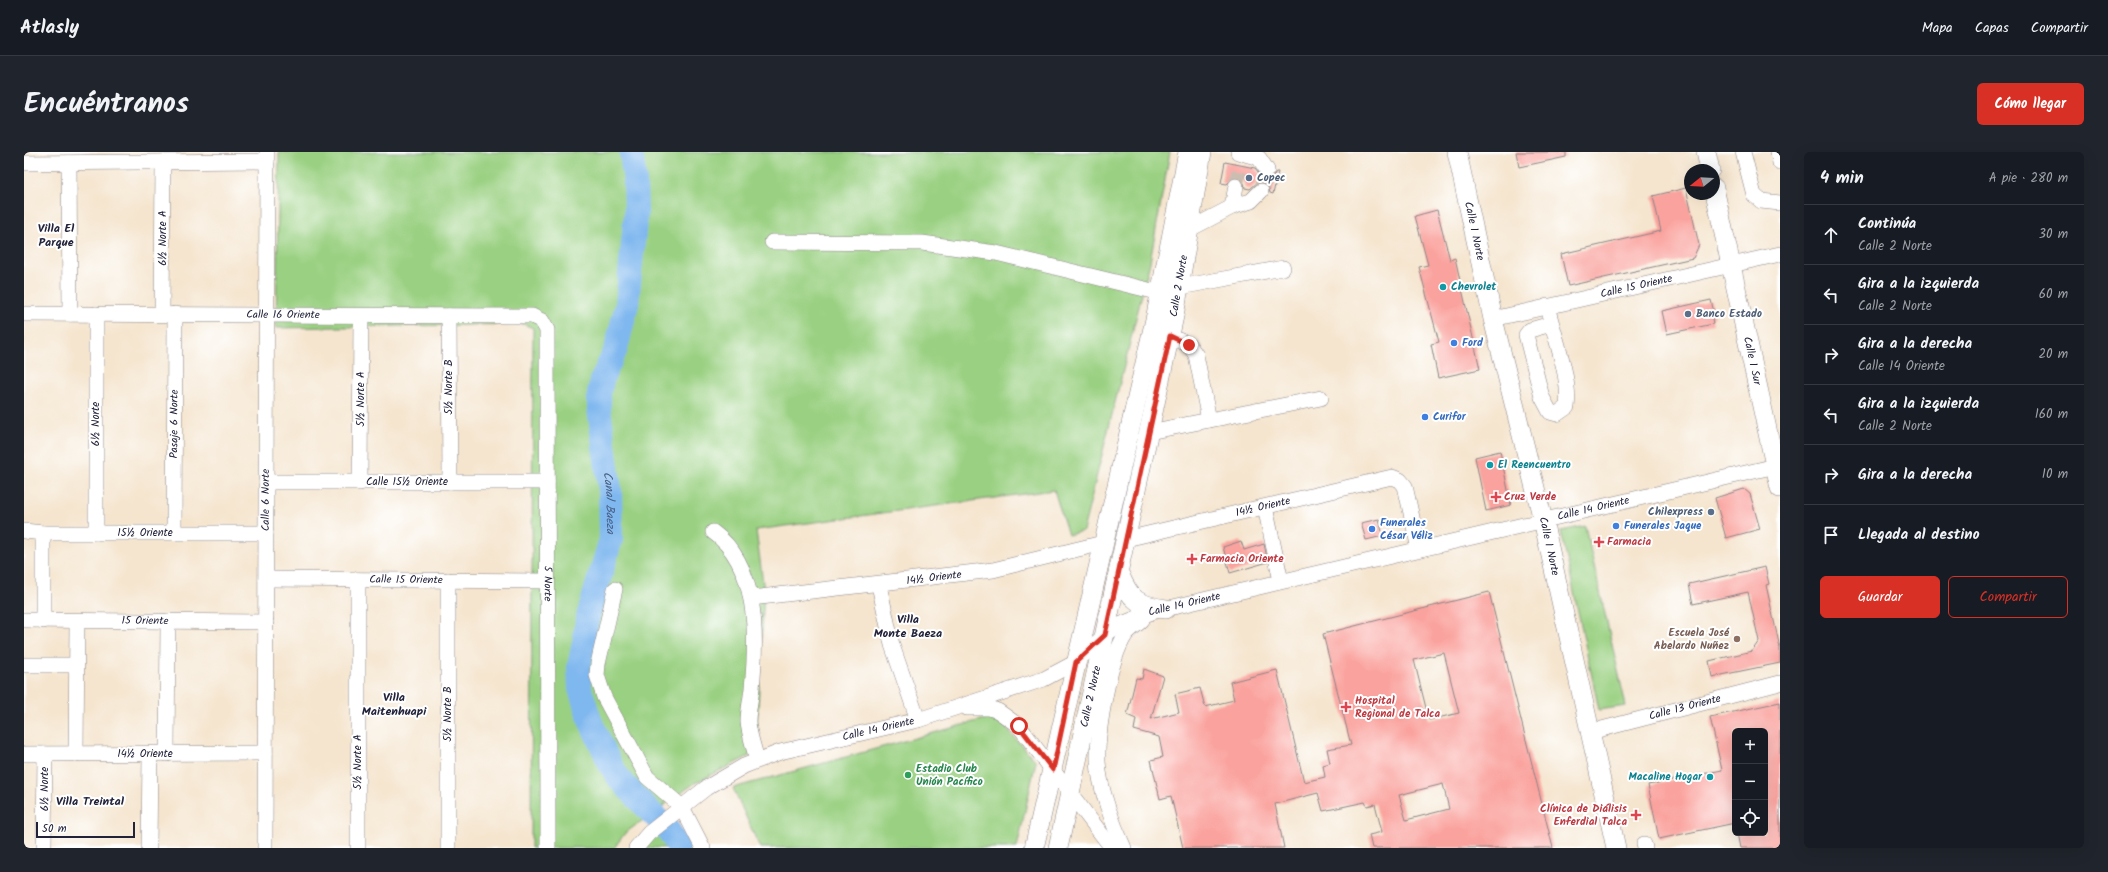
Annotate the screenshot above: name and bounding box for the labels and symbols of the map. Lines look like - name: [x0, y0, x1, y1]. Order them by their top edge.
- north arrow: [1684, 164, 1720, 200]
- place label: Copec: [1257, 169, 1285, 187]
- marker: Copec: [1244, 173, 1254, 183]
- street label: Calle 1 Norte: [1459, 200, 1489, 262]
- street label: 6½ Norte A: [154, 210, 172, 266]
- district label: Villa El Parque: [38, 219, 75, 252]
- street label: Calle 2 Norte: [1165, 253, 1193, 318]
- street label: Calle 15 Oriente: [1599, 270, 1674, 303]
- place label: Chevrolet: [1451, 278, 1497, 296]
- marker: Chevrolet: [1438, 282, 1448, 292]
- place label: Banco Estado: [1696, 305, 1762, 323]
- street label: Calle 16 Oriente: [246, 306, 320, 324]
- marker: Banco Estado: [1683, 309, 1693, 319]
- place label: Ford: [1462, 334, 1484, 352]
- street label: Calle 1 Sur: [1738, 335, 1766, 388]
- route end: [1180, 336, 1198, 354]
- marker: Ford: [1449, 338, 1459, 348]
- street label: 5½ Norte B: [440, 359, 458, 415]
- street label: 5½ Norte A: [352, 371, 370, 427]
- street label: Pasaje 6 Norte: [165, 389, 184, 459]
- street label: 6½ Norte: [87, 402, 105, 446]
- place label: Curifor: [1433, 408, 1467, 426]
- marker: Curifor: [1420, 412, 1430, 422]
- place label: El Reencuentro: [1498, 456, 1571, 474]
- marker: El Reencuentro: [1485, 460, 1495, 470]
- street label: Calle 6 Norte: [257, 469, 275, 531]
- water label: Canal Baeza: [598, 471, 620, 535]
- street label: Calle 15½ Oriente: [366, 473, 448, 491]
- place label: Cruz Verde: [1504, 488, 1557, 506]
- street label: 14½ Oriente: [1234, 492, 1292, 522]
- marker: Cruz Verde: [1491, 492, 1501, 502]
- street label: Calle 14 Oriente: [1555, 492, 1631, 526]
- place label: Chilexpress: [1648, 503, 1704, 521]
- marker: Chilexpress: [1706, 507, 1716, 517]
- place label: Funerales César Véliz: [1380, 514, 1433, 545]
- street label: Calle 1 Norte: [1534, 515, 1564, 578]
- place label: Funerales Jaque: [1624, 517, 1702, 535]
- marker: Funerales Jaque: [1611, 521, 1621, 531]
- street label: 15½ Oriente: [117, 524, 173, 542]
- marker: Funerales César Véliz: [1367, 524, 1377, 534]
- place label: Farmacia: [1607, 533, 1651, 551]
- marker: Farmacia: [1594, 537, 1604, 547]
- place label: Farmacia Oriente: [1200, 550, 1284, 568]
- marker: Farmacia Oriente: [1187, 554, 1197, 564]
- street label: 5 Norte: [538, 566, 557, 601]
- street label: 14½ Oriente: [905, 566, 963, 590]
- street label: Calle 15 Oriente: [369, 571, 443, 589]
- street label: Calle 14 Oriente: [1145, 587, 1222, 622]
- district label: Villa Monte Baeza: [874, 610, 942, 643]
- street label: 15 Oriente: [121, 612, 169, 630]
- place label: Escuela José Abelardo Nuñez: [1654, 624, 1730, 655]
- marker: Escuela José Abelardo Nuñez: [1732, 634, 1742, 644]
- street label: Calle 2 Norte: [1076, 664, 1107, 729]
- street label: 5½ Norte B: [439, 686, 457, 742]
- district label: Villa Maitenhuapi: [362, 688, 427, 721]
- street label: Calle 13 Oriente: [1647, 690, 1723, 725]
- place label: Hospital Regional de Talca: [1355, 692, 1440, 723]
- marker: Hospital Regional de Talca: [1340, 701, 1352, 713]
- street label: Calle 14 Oriente: [841, 712, 916, 746]
- route start: [1010, 717, 1028, 735]
- street label: 5½ Norte A: [349, 734, 367, 790]
- street label: 14½ Oriente: [117, 745, 173, 763]
- place label: Estadio Club Unión Pacífico: [916, 760, 983, 791]
- street label: 6½ Norte: [36, 767, 54, 811]
- place label: Macaline Hogar: [1629, 768, 1703, 786]
- marker: Estadio Club Unión Pacífico: [903, 770, 913, 780]
- marker: Macaline Hogar: [1705, 772, 1715, 782]
- district label: Villa Treintal: [56, 792, 125, 811]
- place label: Clínica de Diálisis Enferdial Talca: [1540, 800, 1628, 831]
- marker: Clínica de Diálisis Enferdial Talca: [1630, 809, 1642, 821]
- scale bar: [36, 820, 135, 839]

